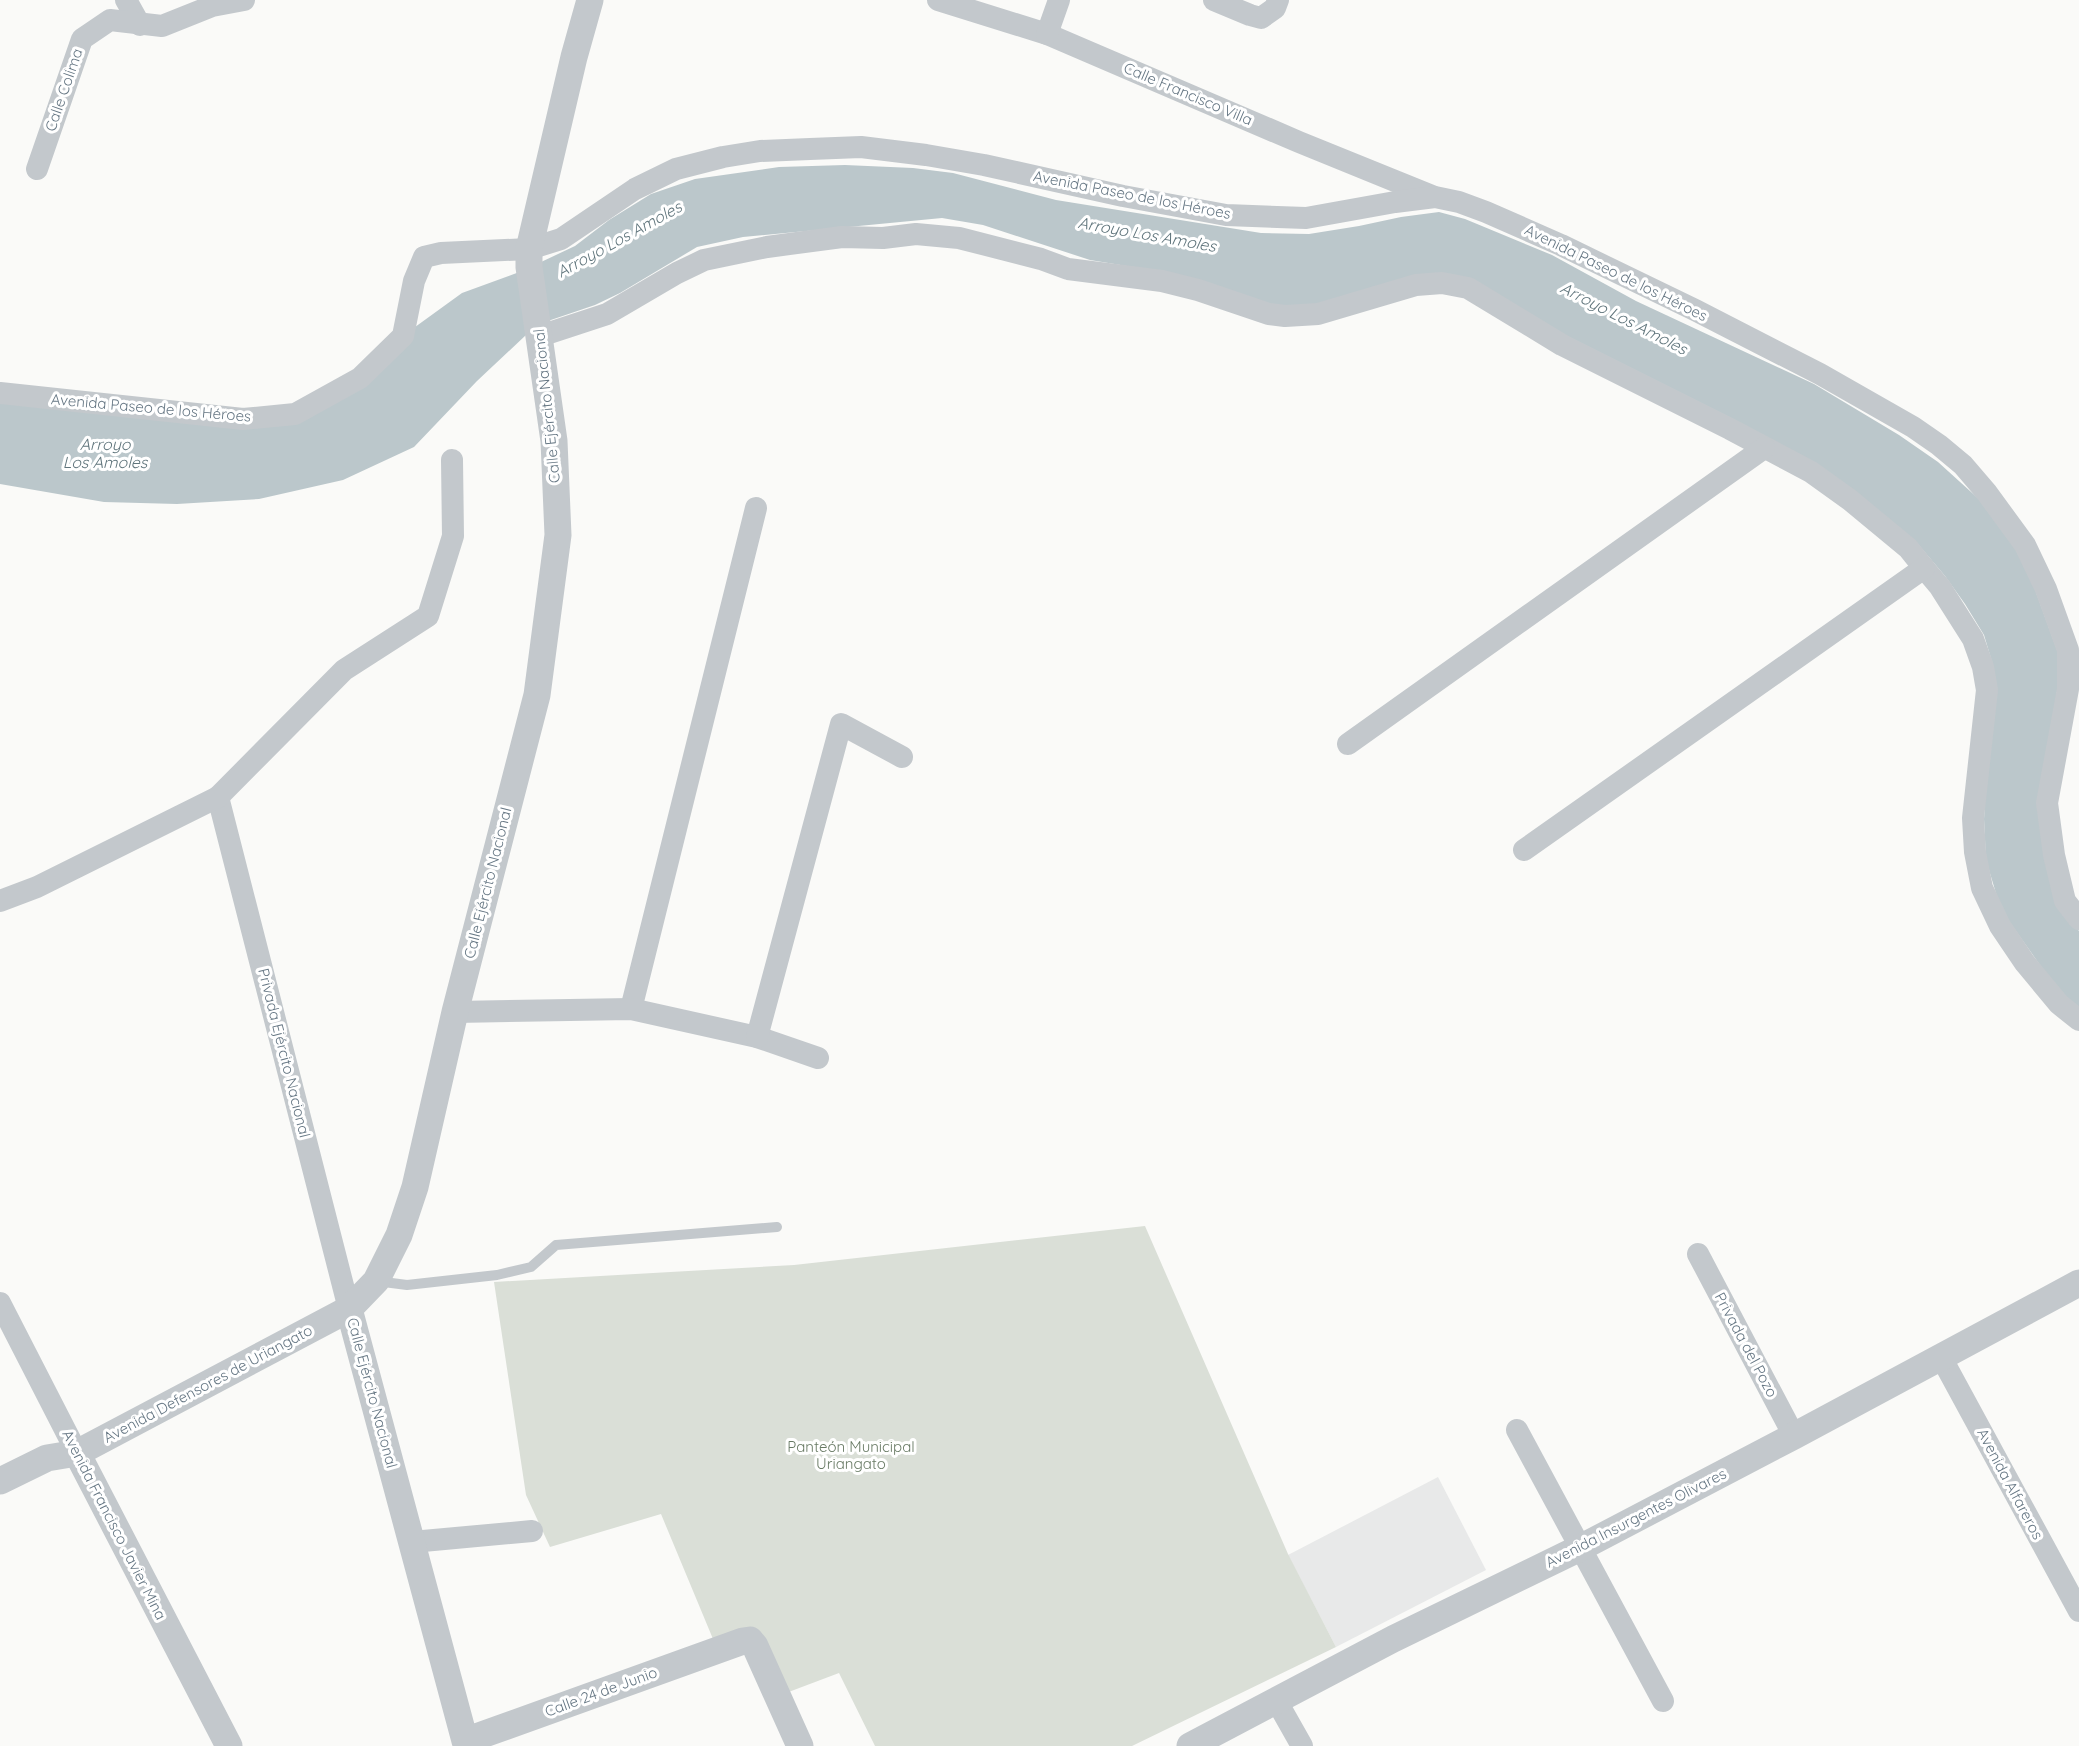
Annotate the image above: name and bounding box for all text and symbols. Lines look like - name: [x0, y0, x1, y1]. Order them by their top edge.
- street label: Calle Colima: [40, 46, 87, 134]
- street label: Calle Francisco Villa: [1121, 58, 1255, 129]
- street label: Avenida Paseo de los Héroes: [1032, 166, 1232, 223]
- water label: Arroyo Los Amoles: [553, 196, 686, 282]
- water label: Arroyo Los Amoles: [1076, 212, 1219, 256]
- street label: Avenida Paseo de los Héroes: [1522, 220, 1711, 325]
- water label: Arroyo Los Amoles: [1557, 277, 1692, 359]
- street label: Calle Ejército Nacional: [529, 328, 564, 484]
- street label: Avenida Paseo de los Héroes: [50, 389, 252, 426]
- water label: Arroyo Los Amoles: [63, 434, 149, 472]
- street label: Calle Ejército Nacional: [460, 805, 515, 960]
- street label: Privada Ejército Nacional: [254, 966, 315, 1140]
- street label: Privada del Pozo: [1711, 1289, 1782, 1400]
- street label: Calle Ejército Nacional: [343, 1315, 402, 1470]
- street label: Avenida Defensores de Uriangato: [100, 1320, 315, 1447]
- street label: Avenida Alfareros: [1973, 1425, 2048, 1542]
- street label: Avenida Francisco Javier Mina: [58, 1427, 171, 1623]
- park label: Panteón Municipal Uriangato: [787, 1437, 915, 1473]
- street label: Avenida Insurgentes Olivares: [1542, 1464, 1729, 1571]
- street label: Calle 24 de Junio: [542, 1662, 660, 1721]

